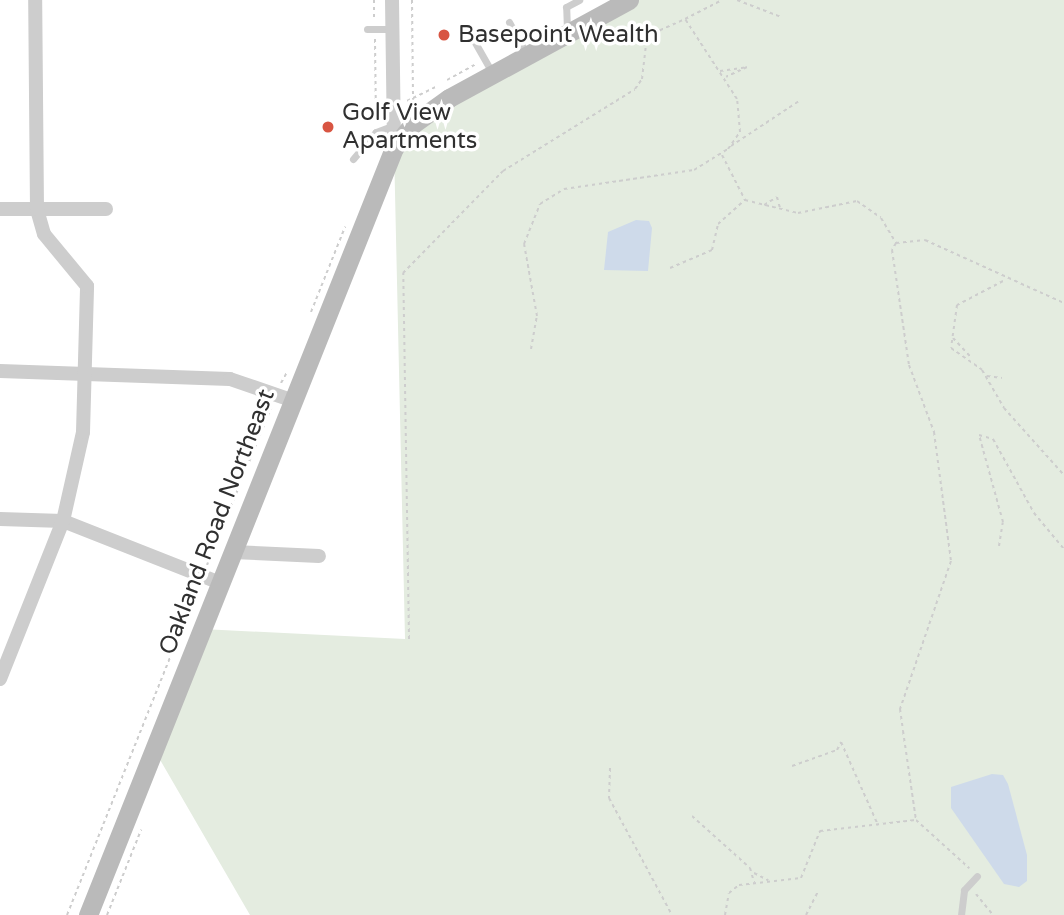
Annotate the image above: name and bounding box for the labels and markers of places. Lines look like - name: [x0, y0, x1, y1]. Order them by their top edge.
- place label: Basepoint Wealth: [458, 21, 659, 49]
- marker: Basepoint Wealth: [436, 27, 452, 43]
- place label: Golf View Apartments: [342, 99, 477, 155]
- marker: Golf View Apartments: [320, 119, 336, 135]

